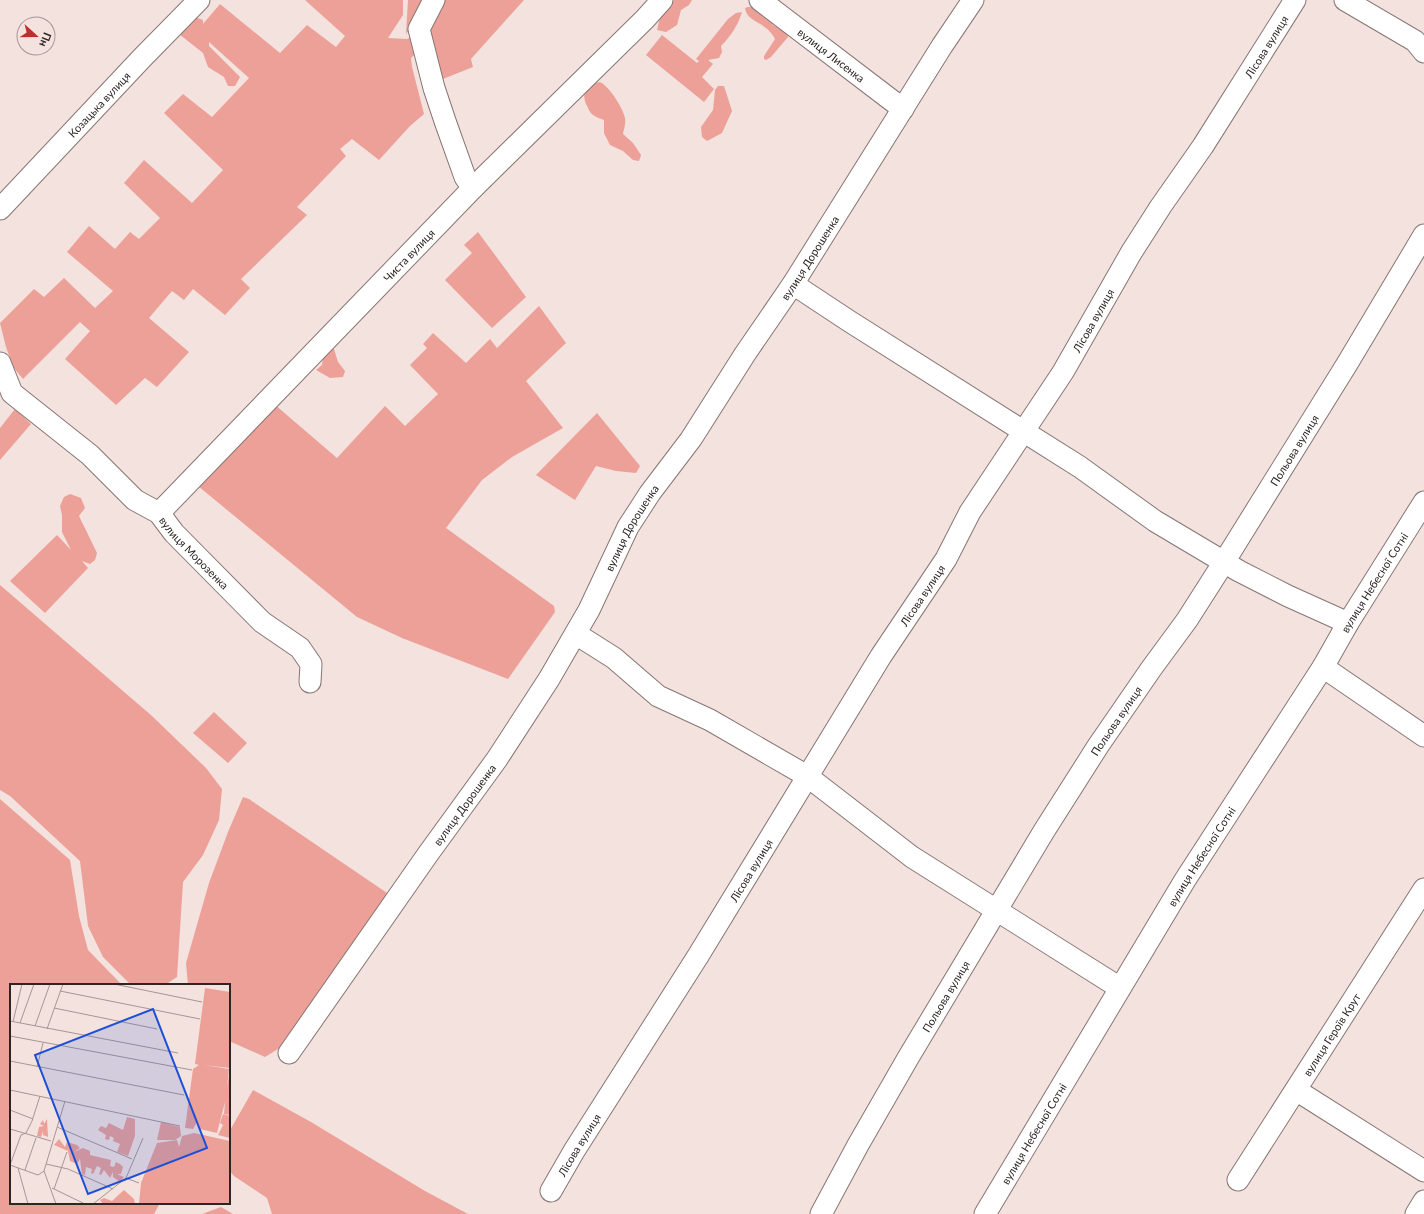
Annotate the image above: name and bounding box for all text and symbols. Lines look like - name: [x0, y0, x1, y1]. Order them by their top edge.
- street label: Лісова вулиця: [1241, 13, 1290, 81]
- north arrow: [16, 16, 56, 56]
- street label: вулиця Лисенка: [796, 25, 868, 84]
- text: Пн: [37, 31, 54, 49]
- street label: Козацька вулиця: [65, 69, 132, 139]
- street label: вулиця Дорошенка: [778, 213, 841, 302]
- street label: Чиста вулиця: [380, 226, 437, 284]
- street label: Лісова вулиця: [1069, 286, 1116, 355]
- street label: Польова вулиця: [1267, 412, 1321, 488]
- street label: вулиця Дорошенка: [602, 482, 661, 573]
- street label: вулиця Морозенка: [157, 514, 232, 591]
- street label: вулиця Небесної Сотні: [1338, 529, 1410, 634]
- street label: Лісова вулиця: [896, 562, 947, 629]
- street label: Польова вулиця: [1087, 683, 1144, 758]
- street label: вулиця Дорошенка: [430, 761, 498, 848]
- street label: вулиця Небесної Сотні: [1165, 804, 1238, 908]
- street label: Лісова вулиця: [726, 836, 775, 905]
- street label: Польова вулиця: [919, 958, 972, 1034]
- inset map: [10, 984, 230, 1204]
- street label: вулиця Героїв Крут: [1300, 990, 1363, 1078]
- street label: вулиця Небесної Сотні: [998, 1080, 1069, 1186]
- street label: Лісова вулиця: [554, 1111, 603, 1179]

